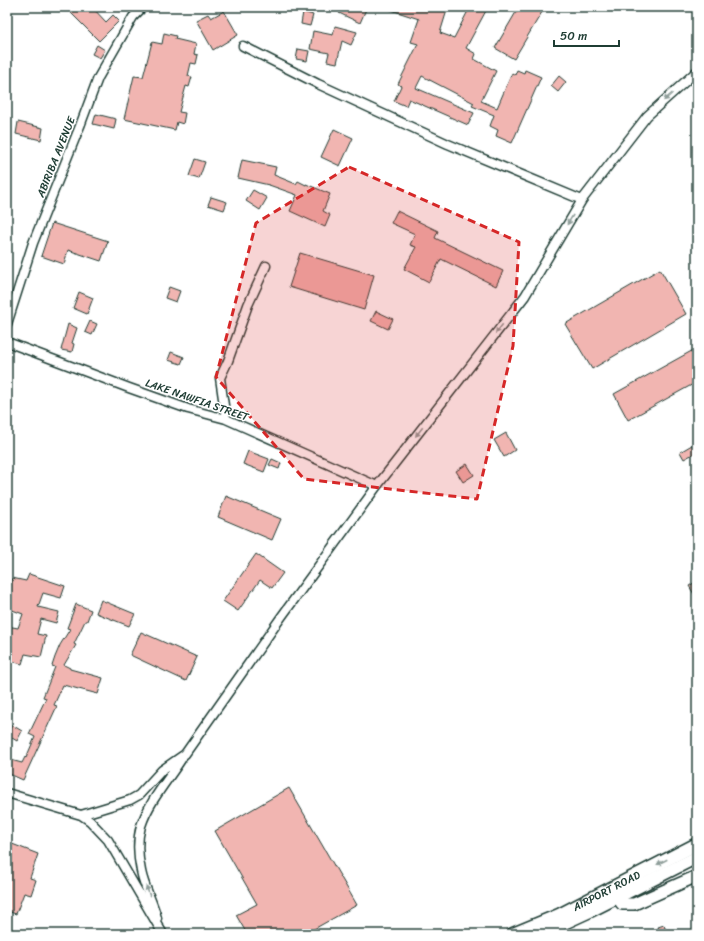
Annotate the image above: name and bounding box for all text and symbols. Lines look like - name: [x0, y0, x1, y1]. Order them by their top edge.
- scale bar: [554, 22, 619, 48]
- text: 50 m: [560, 25, 587, 47]
- one-way arrow: [663, 93, 673, 102]
- street label: ABIRIBA AVENUE: [31, 113, 81, 201]
- one-way arrow: [566, 214, 573, 226]
- one-way arrow: [495, 324, 504, 335]
- street label: LAKE NAWFIA STREET: [143, 373, 252, 427]
- one-way arrow: [415, 426, 424, 437]
- one-way arrow: [656, 859, 668, 865]
- street label: AIRPORT ROAD: [568, 865, 644, 916]
- one-way arrow: [145, 884, 151, 896]

